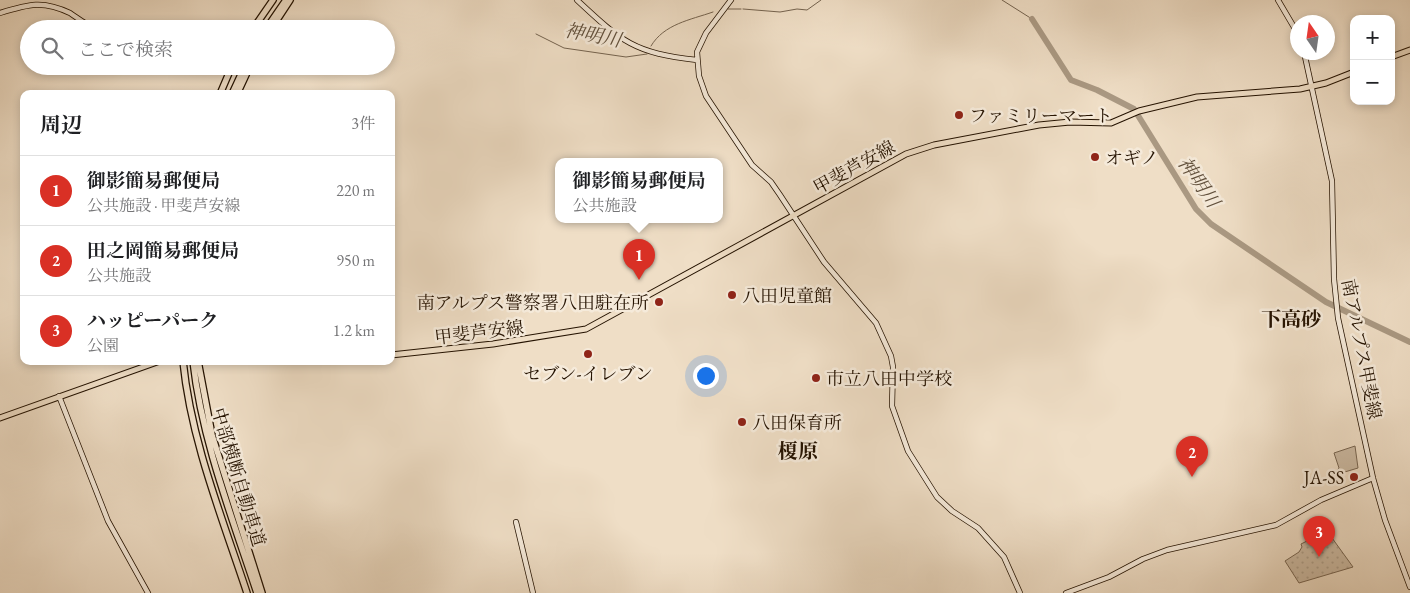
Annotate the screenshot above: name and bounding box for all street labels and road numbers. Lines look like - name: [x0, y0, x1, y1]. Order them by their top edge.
- street label: 甲斐芦安線: [809, 135, 899, 199]
- street label: 南アルプス甲斐線: [1337, 277, 1387, 421]
- street label: 甲斐芦安線: [433, 315, 525, 349]
- street label: 中部横断自動車道: [207, 405, 271, 549]

